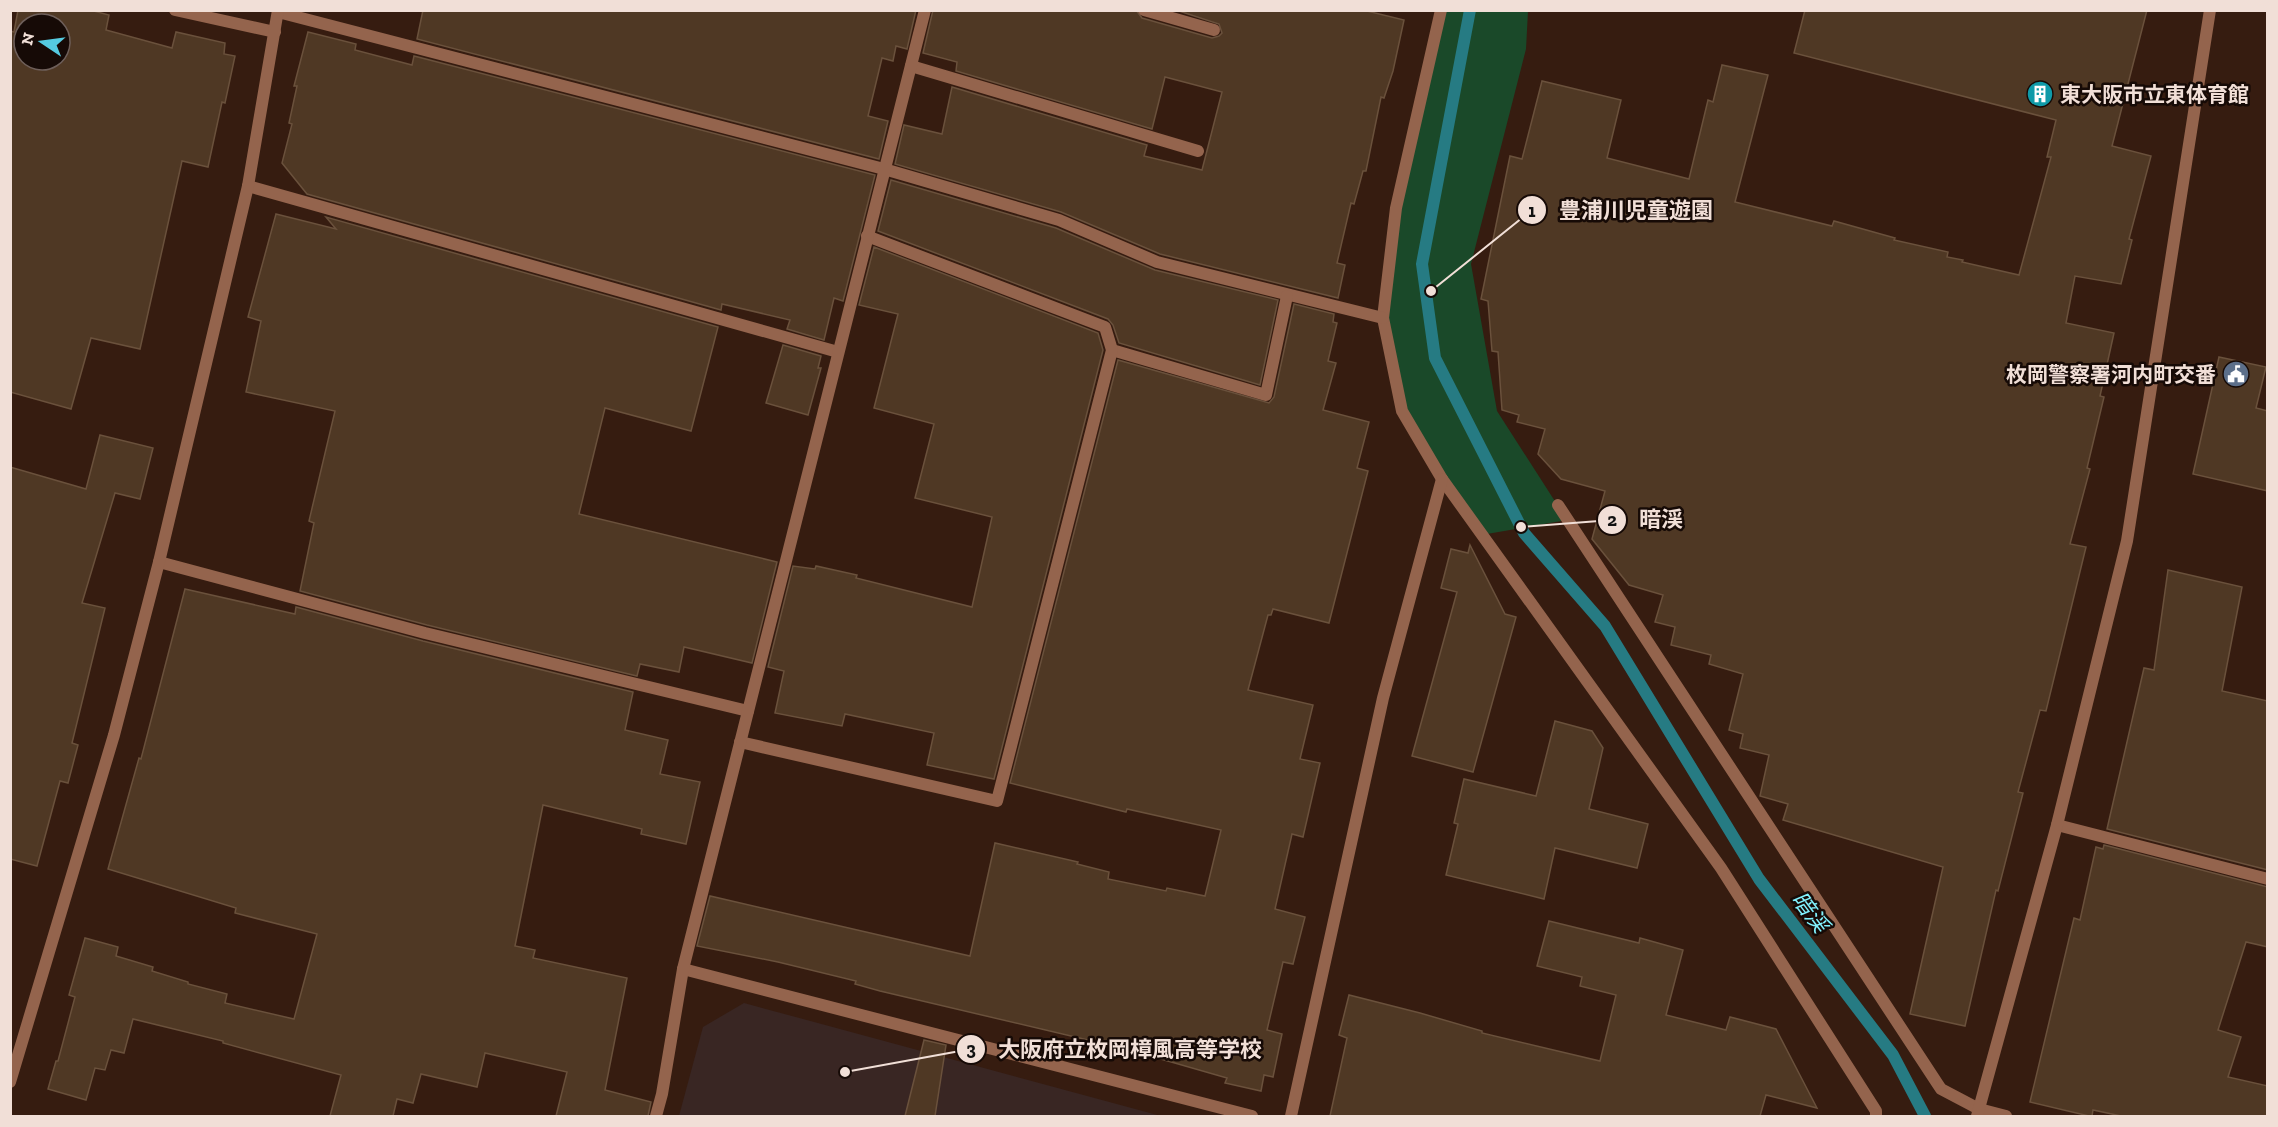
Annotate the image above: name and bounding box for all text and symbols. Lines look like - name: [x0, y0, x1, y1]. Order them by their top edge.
- north arrow: [12, 12, 72, 72]
- text: N: [17, 31, 38, 47]
- building icon: 東大阪市立東体育館: [2025, 79, 2055, 109]
- place label: 東大阪市立東体育館: [2060, 82, 2249, 107]
- callout: 豊浦川児童遊園: [1517, 190, 1725, 230]
- text: 豊浦川児童遊園: [1559, 197, 1713, 224]
- text: 1: [1528, 200, 1536, 222]
- public building icon: 枚岡警察署河内町交番: [2221, 359, 2251, 389]
- place label: 枚岡警察署河内町交番: [2006, 362, 2216, 387]
- callout: 暗渓: [1597, 500, 1695, 540]
- text: 暗渓: [1639, 506, 1683, 533]
- text: 2: [1607, 509, 1617, 531]
- water label: 暗渓: [1786, 886, 1836, 940]
- callout: 大阪府立枚岡樟風高等学校: [956, 1029, 1274, 1069]
- text: 大阪府立枚岡樟風高等学校: [998, 1036, 1262, 1063]
- text: 3: [966, 1038, 976, 1060]

